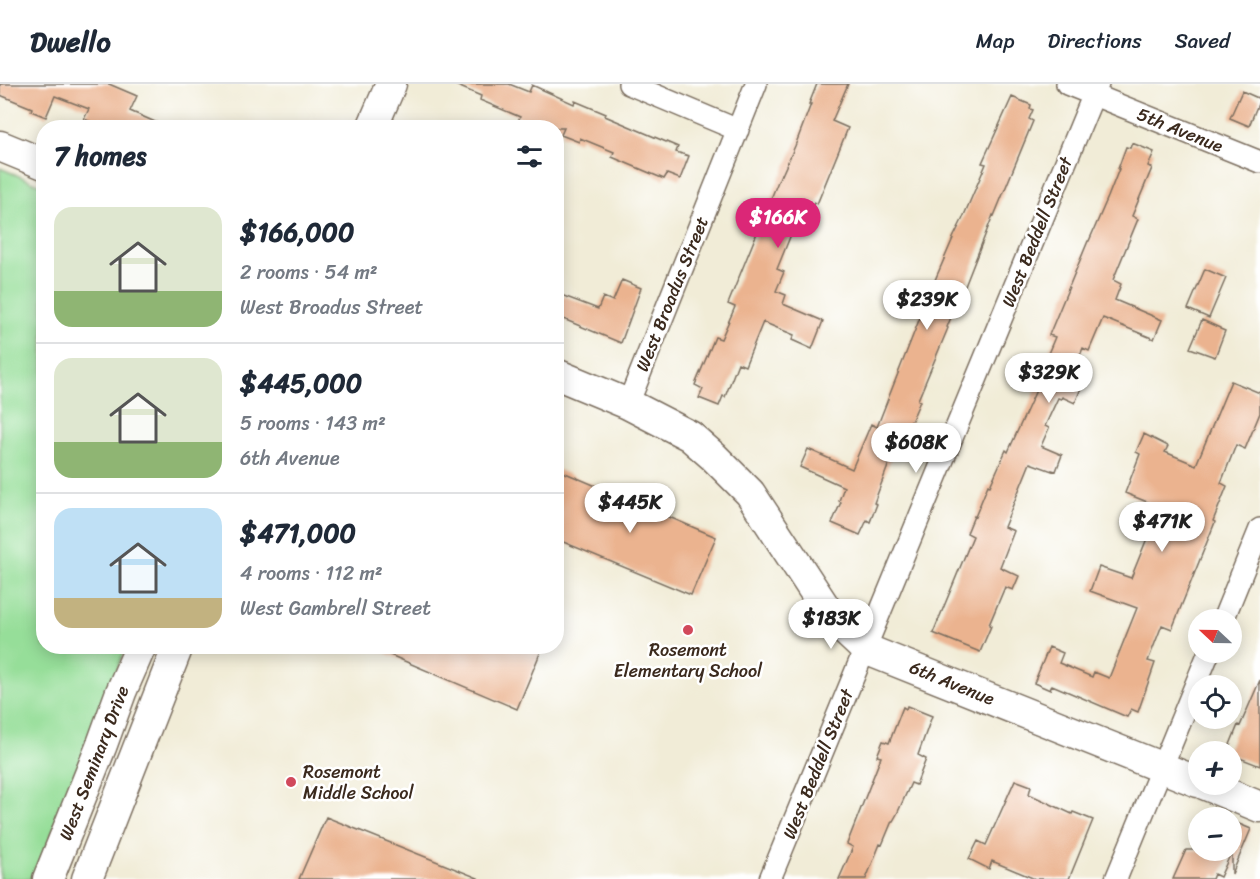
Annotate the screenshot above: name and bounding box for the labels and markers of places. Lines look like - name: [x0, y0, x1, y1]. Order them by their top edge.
- pin: $166K: [736, 198, 820, 249]
- pin: $239K: [885, 280, 969, 331]
- pin: $329K: [1007, 353, 1091, 404]
- pin: $608K: [874, 423, 958, 474]
- pin: $445K: [588, 483, 672, 534]
- pin: $471K: [1120, 502, 1204, 553]
- pin: $183K: [789, 599, 873, 650]
- marker: Rosemont Elementary School: [681, 623, 695, 637]
- place label: Rosemont Elementary School: [614, 634, 763, 687]
- place label: Rosemont Middle School: [303, 756, 414, 809]
- marker: Rosemont Middle School: [284, 775, 298, 789]

